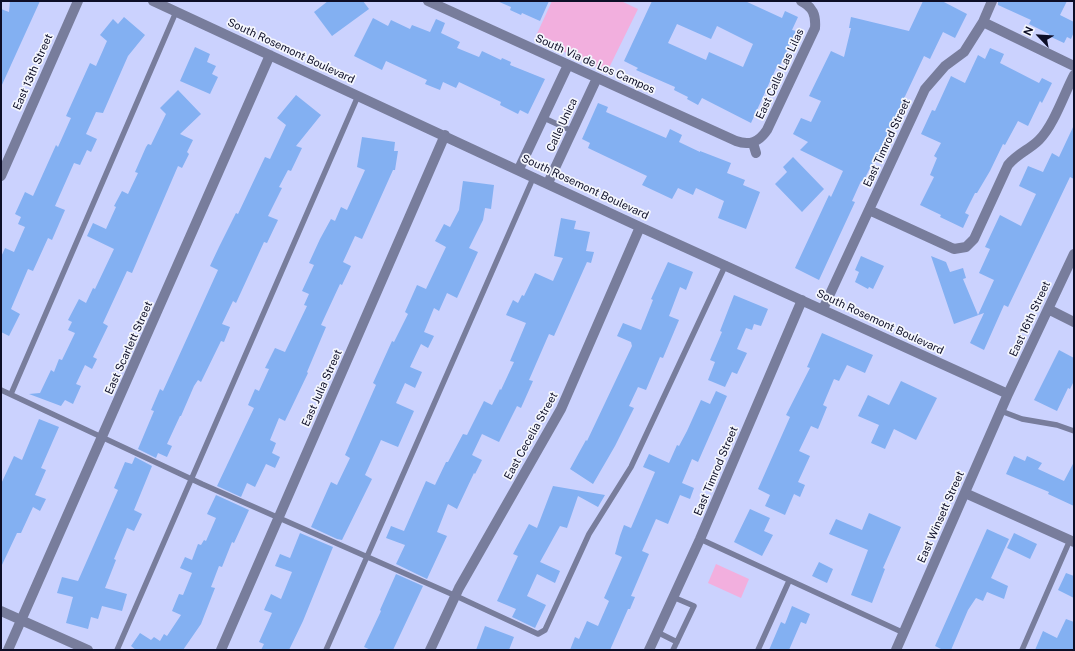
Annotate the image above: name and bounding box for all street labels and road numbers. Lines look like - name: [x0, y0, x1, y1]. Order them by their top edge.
- street label: South Rosemont Boulevard: [225, 16, 357, 86]
- street label: East Calle Las Lilas: [753, 27, 807, 121]
- street label: East 13th Street: [10, 32, 56, 112]
- street label: South Via de Los Campos: [533, 32, 657, 96]
- street label: Calle Unica: [544, 96, 580, 154]
- street label: East Timrod Street: [861, 97, 913, 189]
- street label: South Rosemont Boulevard: [519, 152, 651, 222]
- street label: East 16th Street: [1007, 279, 1053, 359]
- street label: South Rosemont Boulevard: [814, 287, 946, 357]
- street label: East Scarlett Street: [102, 299, 156, 397]
- street label: East Julia Street: [299, 347, 345, 429]
- street label: East Cecelia Street: [501, 390, 561, 482]
- street label: East Timrod Street: [691, 424, 741, 518]
- street label: East Winsett Street: [915, 469, 967, 565]

